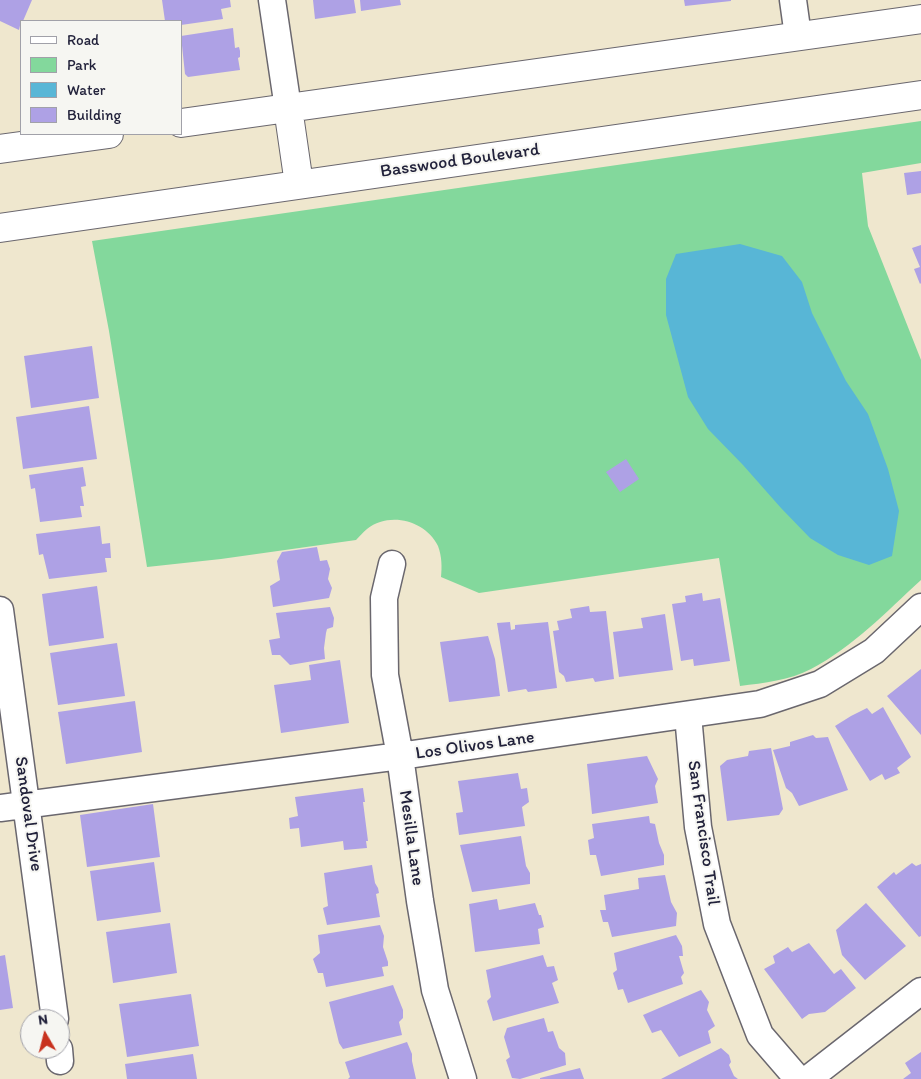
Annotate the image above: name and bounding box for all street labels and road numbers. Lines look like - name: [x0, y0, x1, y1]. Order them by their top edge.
- street label: Basswood Boulevard: [379, 139, 541, 183]
- street label: Los Olivos Lane: [414, 727, 536, 765]
- street label: Sandoval Drive: [9, 755, 47, 873]
- street label: San Francisco Trail: [682, 759, 724, 907]
- street label: Mesilla Lane: [394, 789, 428, 887]

